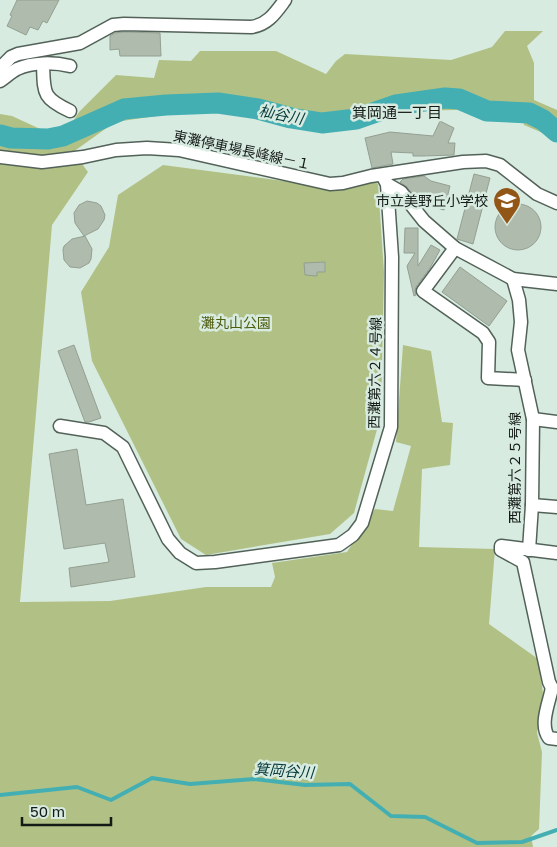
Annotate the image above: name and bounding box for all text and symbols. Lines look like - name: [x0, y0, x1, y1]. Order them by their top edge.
- water label: 杣谷川: [257, 101, 307, 128]
- district label: 箕岡通一丁目: [352, 103, 442, 121]
- street label: 東灘停車場長峰線－１: [172, 127, 312, 172]
- school or university icon: 市立美野丘小学校: [492, 186, 522, 225]
- place label: 市立美野丘小学校: [376, 192, 488, 209]
- park label: 灘丸山公園: [201, 314, 271, 331]
- street label: 西灘第六２４号線: [365, 317, 384, 429]
- street label: 西灘第六２５号線: [506, 412, 523, 524]
- water label: 箕岡谷川: [254, 759, 317, 781]
- scale bar: [22, 794, 111, 826]
- text: 50 m: [30, 802, 65, 820]

